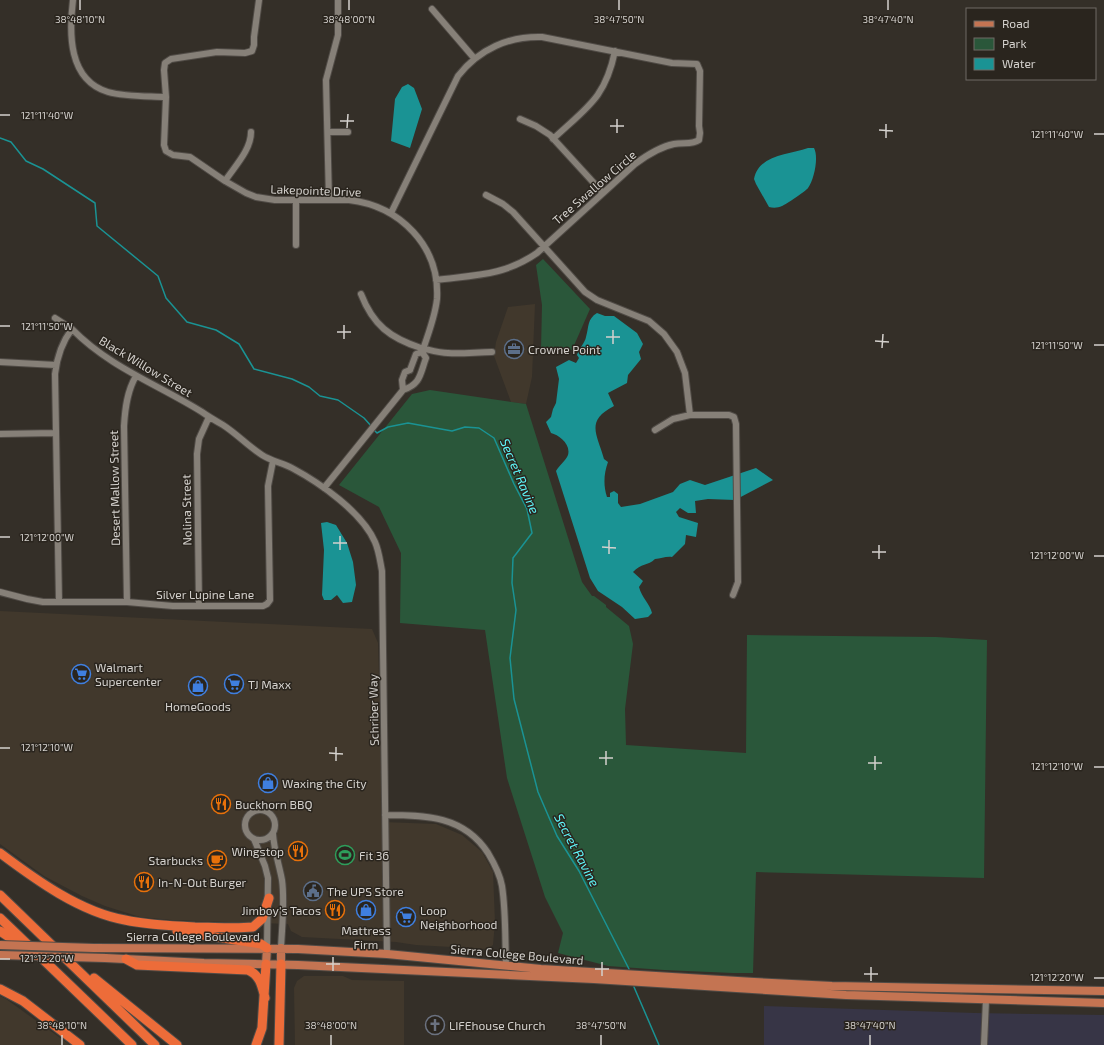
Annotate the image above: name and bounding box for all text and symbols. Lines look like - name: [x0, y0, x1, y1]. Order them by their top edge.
- legend: [966, 8, 1096, 80]
- text: 38°48'10"N: [55, 13, 105, 25]
- text: 38°48'00"N: [323, 13, 375, 25]
- text: 38°47'50"N: [594, 13, 644, 25]
- text: 38°47'40"N: [862, 13, 914, 25]
- text: Road: [1002, 16, 1030, 30]
- text: Park: [1002, 36, 1027, 50]
- text: Water: [1002, 56, 1036, 70]
- text: 121°11'40"W: [21, 109, 74, 121]
- text: 121°11'40"W: [1031, 128, 1084, 140]
- street label: Tree Swallow Circle: [549, 147, 639, 227]
- street label: Lakepointe Drive: [270, 181, 362, 199]
- text: 121°11'50"W: [21, 320, 73, 332]
- street label: Black Willow Street: [97, 333, 195, 399]
- office icon: Crowne Point: [503, 338, 525, 360]
- text: 121°11'50"W: [1031, 339, 1083, 351]
- place label: Crowne Point: [528, 342, 601, 356]
- street label: Desert Mallow Street: [106, 430, 122, 546]
- water label: Secret Ravine: [497, 436, 543, 516]
- street label: Nolina Street: [178, 474, 194, 546]
- text: 121°12'00"W: [20, 531, 74, 543]
- text: 121°12'00"W: [1030, 549, 1084, 561]
- street label: Silver Lupine Lane: [156, 587, 254, 601]
- place label: Walmart Supercenter: [95, 660, 162, 688]
- supermarket icon: Walmart Supercenter: [70, 663, 92, 685]
- supermarket icon: TJ Maxx: [223, 673, 245, 695]
- street label: Schriber Way: [365, 673, 381, 746]
- shop icon: HomeGoods: [187, 675, 209, 697]
- place label: TJ Maxx: [248, 677, 292, 691]
- place label: HomeGoods: [165, 699, 231, 713]
- text: 121°12'10"W: [21, 741, 73, 753]
- text: 121°12'10"W: [1031, 760, 1083, 772]
- shop icon: Waxing the City: [257, 772, 279, 794]
- place label: Waxing the City: [282, 776, 367, 790]
- restaurant icon: Buckhorn BBQ: [210, 793, 232, 815]
- place label: Buckhorn BBQ: [235, 797, 312, 812]
- water label: Secret Ravine: [551, 811, 603, 889]
- restaurant icon: Wingstop: [287, 840, 309, 862]
- place label: Wingstop: [232, 844, 284, 858]
- sports icon: Fit 36: [334, 844, 356, 866]
- place label: Fit 36: [359, 848, 389, 862]
- cafe icon: Starbucks: [206, 849, 228, 871]
- place label: Starbucks: [149, 853, 203, 867]
- restaurant icon: In-N-Out Burger: [133, 871, 155, 893]
- place label: In-N-Out Burger: [158, 875, 247, 889]
- public building icon: The UPS Store: [302, 880, 324, 902]
- place label: The UPS Store: [327, 884, 404, 898]
- restaurant icon: Jimboy's Tacos: [324, 899, 346, 921]
- shop icon: Mattress Firm: [355, 899, 377, 921]
- place label: Jimboy's Tacos: [241, 903, 321, 917]
- place label: Loop Neighborhood: [420, 903, 498, 931]
- supermarket icon: Loop Neighborhood: [395, 906, 417, 928]
- place label: Mattress Firm: [341, 923, 391, 951]
- street label: Sierra College Boulevard: [126, 929, 260, 943]
- street label: Sierra College Boulevard: [450, 941, 584, 967]
- text: 121°12'20"W: [20, 952, 74, 964]
- text: 121°12'20"W: [1030, 971, 1084, 983]
- church icon: LIFEhouse Church: [424, 1014, 446, 1036]
- place label: LIFEhouse Church: [449, 1018, 546, 1032]
- text: 38°48'10"N: [37, 1019, 87, 1031]
- text: 38°48'00"N: [305, 1019, 357, 1031]
- text: 38°47'50"N: [576, 1019, 626, 1031]
- text: 38°47'40"N: [844, 1019, 896, 1031]

